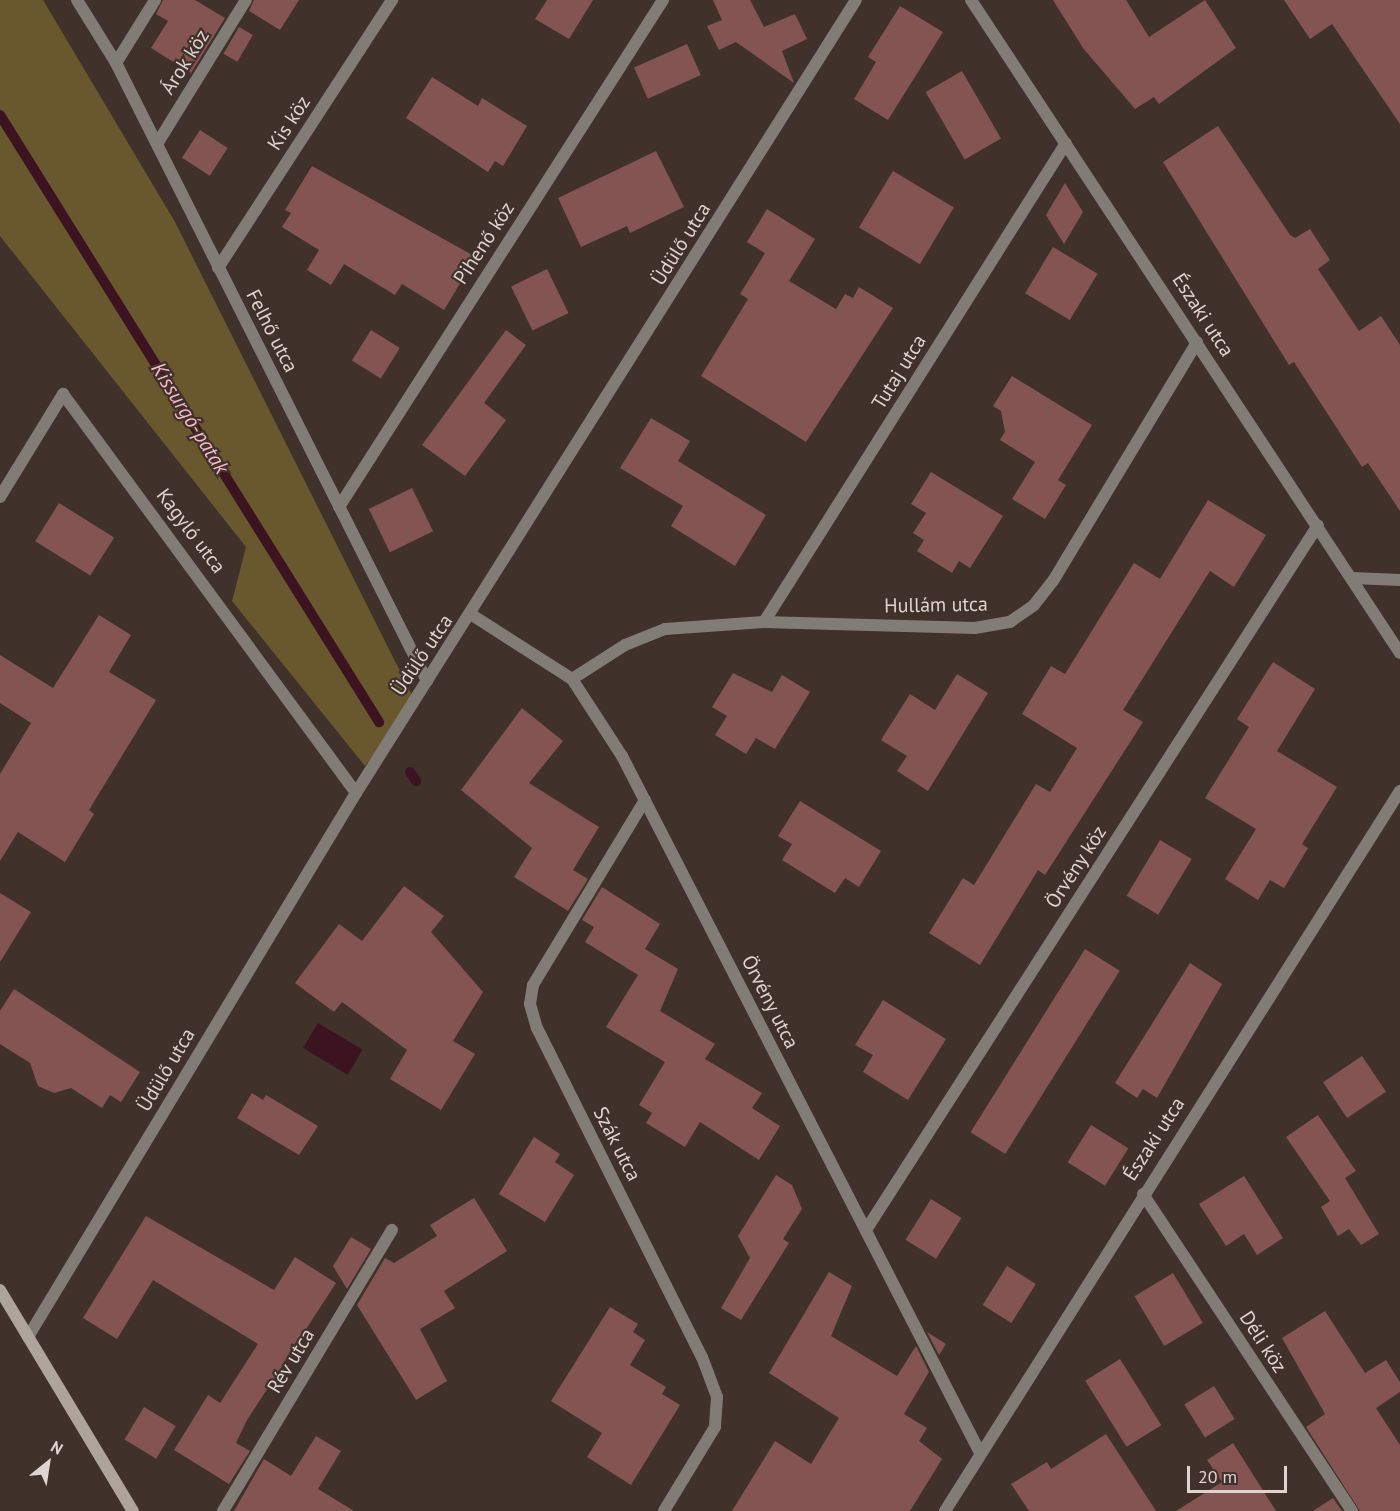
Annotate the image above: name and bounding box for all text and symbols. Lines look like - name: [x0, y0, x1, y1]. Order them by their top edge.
- street label: Árok köz: [156, 25, 214, 99]
- street label: Kis köz: [263, 91, 315, 155]
- street label: Pihenő köz: [449, 197, 519, 289]
- street label: Üdülő utca: [646, 198, 716, 290]
- street label: Északi utca: [1167, 269, 1239, 361]
- street label: Felhő utca: [241, 286, 303, 376]
- street label: Tutaj utca: [867, 330, 931, 414]
- water label: Kissurgó-patak: [146, 358, 234, 478]
- street label: Kagyló utca: [151, 484, 231, 578]
- street label: Hullám utca: [884, 592, 988, 618]
- street label: Üdülő utca: [386, 610, 458, 700]
- street label: Örvény köz: [1040, 821, 1112, 913]
- street label: Örvény utca: [736, 951, 804, 1053]
- street label: Üdülő utca: [132, 1024, 200, 1116]
- street label: Északi utca: [1118, 1093, 1190, 1185]
- street label: Szák utca: [588, 1103, 646, 1185]
- street label: Déli köz: [1234, 1307, 1292, 1377]
- street label: Rév utca: [262, 1324, 320, 1398]
- north arrow: [18, 1433, 78, 1493]
- text: N: [47, 1436, 67, 1459]
- scale bar: [1190, 1454, 1290, 1492]
- text: 20 m: [1198, 1465, 1237, 1488]

